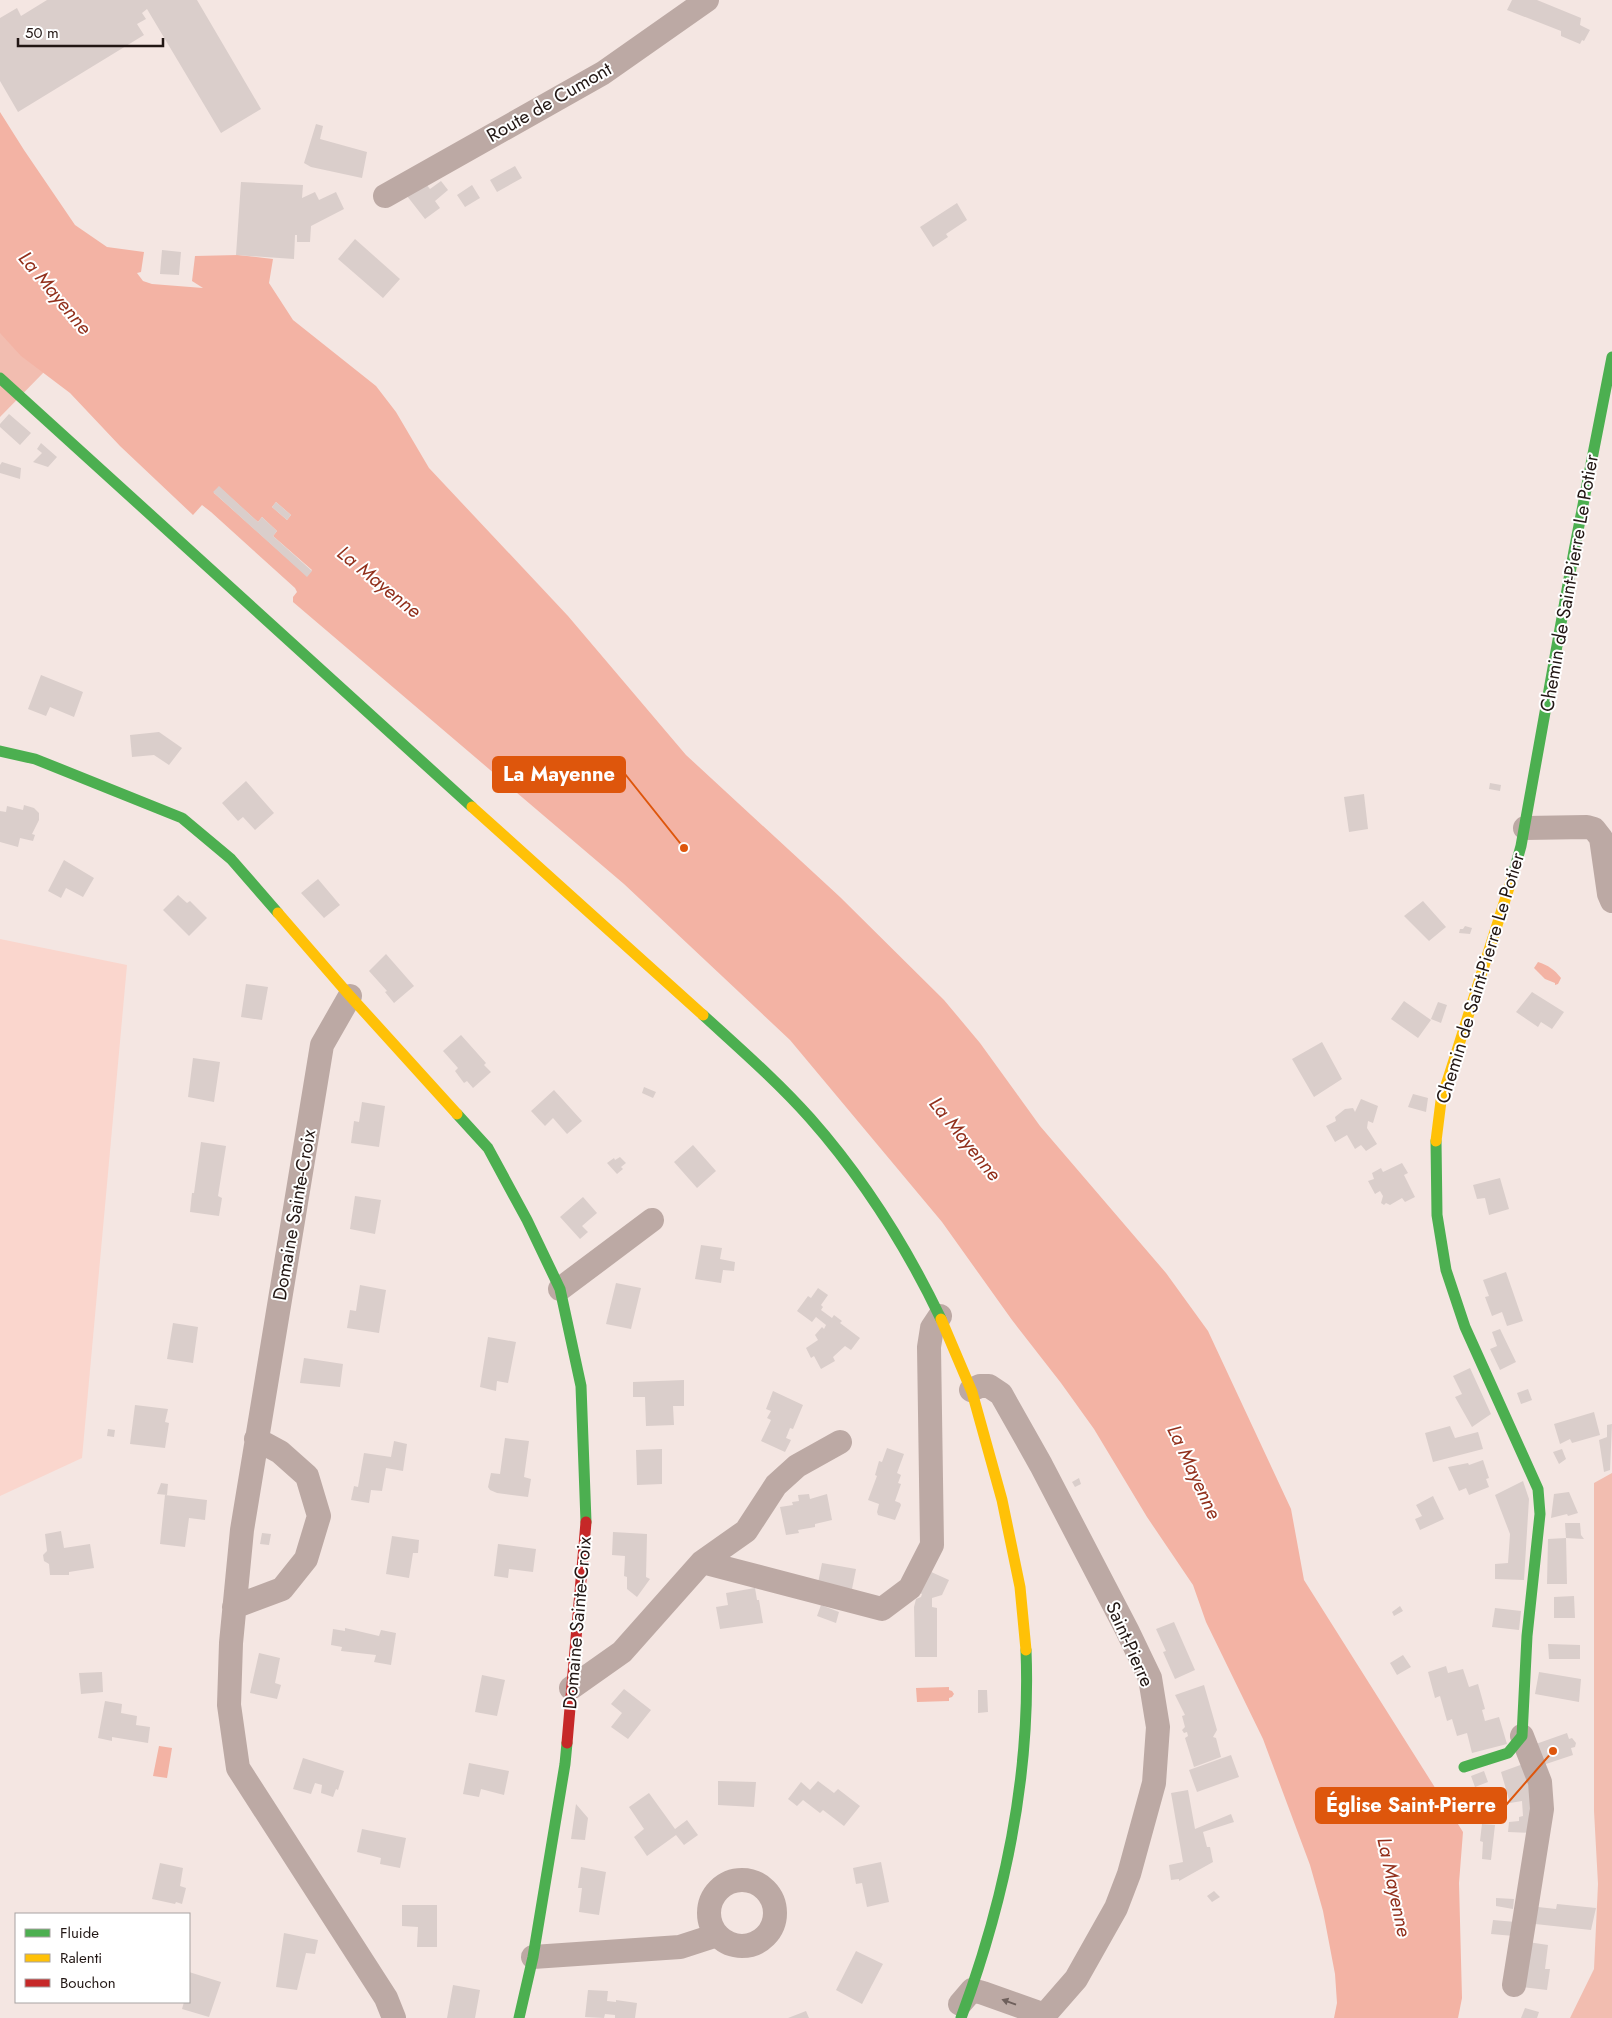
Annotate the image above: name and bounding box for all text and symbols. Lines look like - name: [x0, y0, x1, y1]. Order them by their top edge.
- scale bar: [18, 15, 162, 47]
- text: 50 m: [25, 22, 59, 44]
- street label: Route de Cumont: [482, 55, 617, 149]
- water label: La Mayenne: [11, 245, 99, 341]
- street label: Chemin de Saint-Pierre Le Potier: [1533, 452, 1605, 714]
- water label: La Mayenne: [331, 539, 427, 625]
- callout: La Mayenne: [493, 757, 625, 792]
- text: La Mayenne: [503, 760, 615, 789]
- street label: Chemin de Saint-Pierre Le Potier: [1429, 849, 1531, 1107]
- water label: La Mayenne: [922, 1091, 1008, 1187]
- street label: Domaine Sainte-Croix: [266, 1127, 322, 1303]
- water label: La Mayenne: [1159, 1420, 1229, 1524]
- street label: Domaine Sainte-Croix: [556, 1536, 598, 1710]
- street label: Saint-Pierre: [1099, 1597, 1161, 1691]
- callout: Église Saint-Pierre: [1316, 1788, 1506, 1823]
- text: Église Saint-Pierre: [1326, 1790, 1496, 1820]
- water label: La Mayenne: [1369, 1835, 1419, 1939]
- legend: [15, 1913, 190, 2003]
- text: Fluide: [60, 1922, 99, 1944]
- text: Ralenti: [60, 1947, 102, 1969]
- text: Bouchon: [60, 1972, 116, 1994]
- one-way arrow: [1001, 1998, 1016, 2006]

